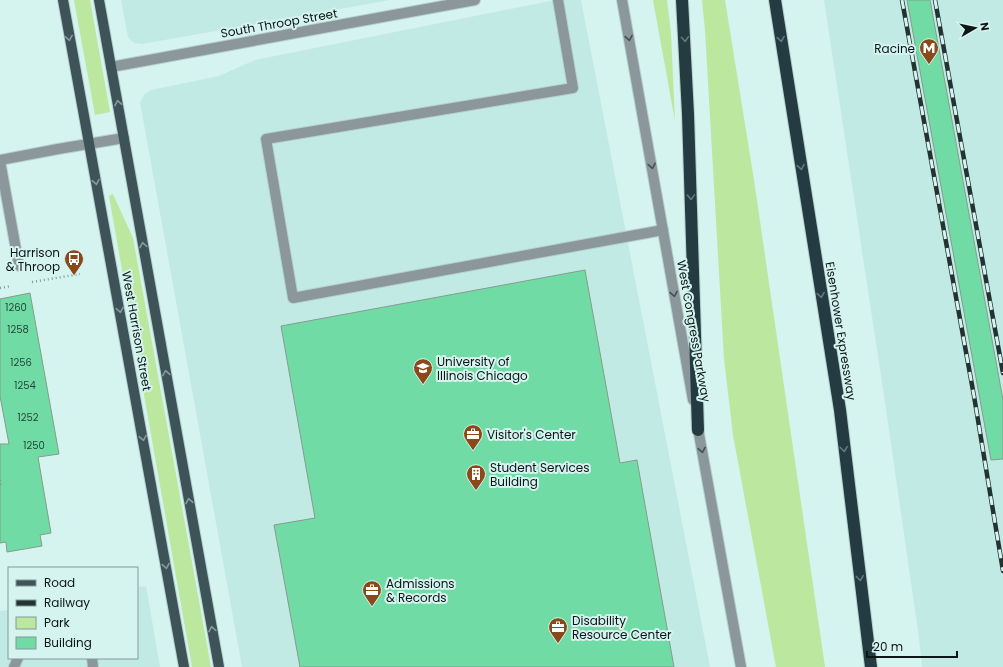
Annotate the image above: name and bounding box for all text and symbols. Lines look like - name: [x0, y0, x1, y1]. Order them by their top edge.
- street label: South Throop Street: [219, 4, 339, 42]
- north arrow: [955, 8, 995, 48]
- text: N: [976, 21, 993, 32]
- one-way arrow: [65, 35, 73, 41]
- one-way arrow: [624, 35, 633, 42]
- one-way arrow: [776, 35, 785, 42]
- one-way arrow: [680, 36, 689, 42]
- metro station icon: Racine: [918, 37, 940, 65]
- place label: Racine: [874, 40, 915, 57]
- one-way arrow: [114, 100, 123, 106]
- one-way arrow: [647, 163, 655, 170]
- one-way arrow: [796, 164, 805, 170]
- one-way arrow: [91, 179, 100, 185]
- one-way arrow: [687, 194, 695, 200]
- one-way arrow: [139, 242, 148, 248]
- place label: Harrison & Throop: [6, 244, 60, 275]
- bus stop icon: Harrison & Throop: [63, 248, 85, 276]
- street label: West Congress Parkway: [673, 259, 715, 404]
- street label: Eisenhower Expressway: [822, 261, 860, 402]
- street label: West Harrison Street: [118, 270, 156, 392]
- one-way arrow: [669, 291, 678, 298]
- one-way arrow: [817, 292, 825, 298]
- house number: 1260: [5, 300, 27, 315]
- one-way arrow: [115, 307, 124, 313]
- house number: 1258: [7, 322, 29, 337]
- place label: University of Illinois Chicago: [437, 353, 528, 384]
- house number: 1256: [10, 355, 32, 370]
- school or university icon: University of Illinois Chicago: [412, 357, 434, 385]
- one-way arrow: [162, 370, 171, 376]
- house number: 1254: [14, 378, 36, 393]
- house number: 1252: [18, 410, 39, 425]
- office icon: Visitor's Center: [462, 423, 484, 451]
- place label: Visitor's Center: [487, 426, 576, 443]
- one-way arrow: [138, 435, 147, 441]
- house number: 1250: [23, 438, 45, 453]
- one-way arrow: [840, 446, 849, 452]
- one-way arrow: [697, 447, 705, 453]
- place label: Student Services Building: [490, 459, 590, 490]
- building icon: Student Services Building: [465, 463, 487, 491]
- one-way arrow: [185, 498, 194, 504]
- one-way arrow: [161, 563, 170, 569]
- legend: [8, 567, 138, 659]
- text: Road: [44, 574, 75, 591]
- place label: Admissions & Records: [386, 575, 455, 606]
- one-way arrow: [855, 575, 864, 581]
- office icon: Admissions & Records: [361, 579, 383, 607]
- text: Railway: [44, 594, 90, 611]
- place label: Disability Resource Center: [572, 612, 672, 643]
- text: Park: [44, 614, 71, 631]
- office icon: Disability Resource Center: [547, 616, 569, 644]
- one-way arrow: [209, 626, 217, 632]
- scale bar: [867, 633, 957, 659]
- text: Building: [44, 634, 92, 651]
- text: 20 m: [873, 638, 903, 655]

